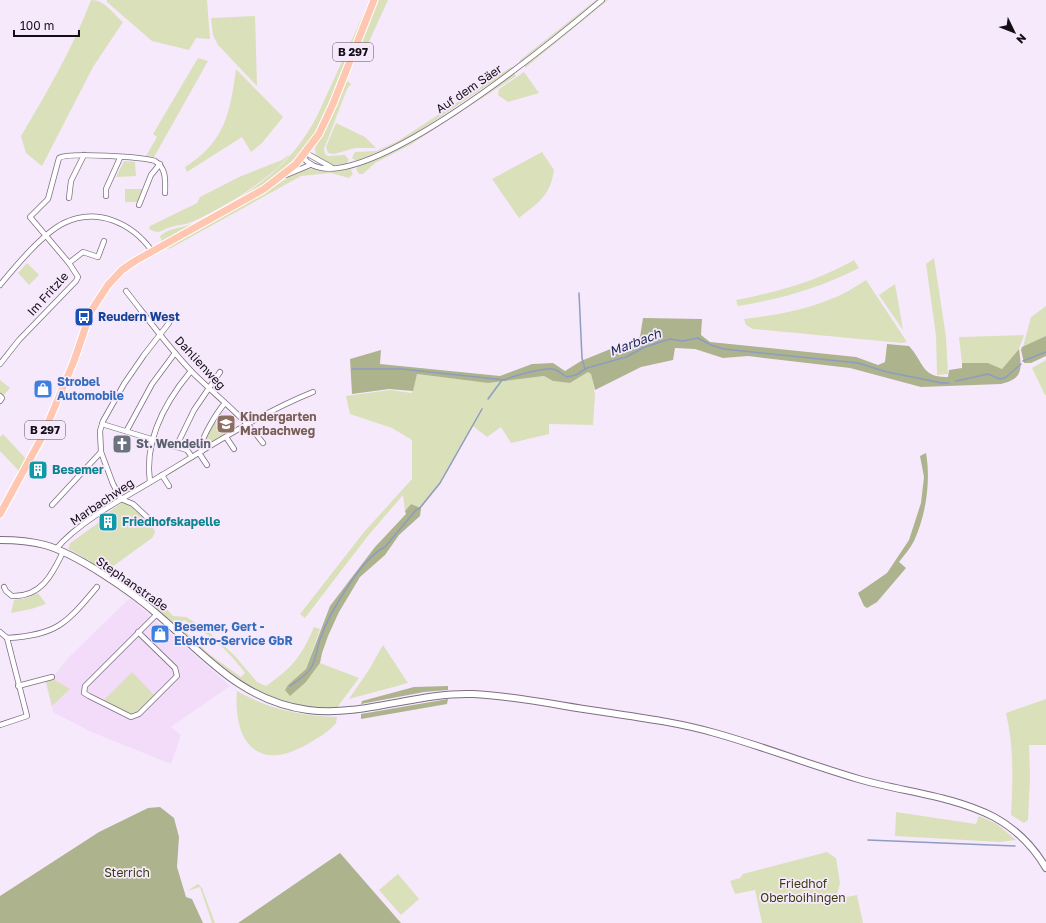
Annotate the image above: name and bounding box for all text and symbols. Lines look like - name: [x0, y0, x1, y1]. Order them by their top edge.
- scale bar: [14, 12, 79, 38]
- north arrow: [994, 12, 1034, 52]
- text: 100 m: [20, 18, 54, 33]
- text: N: [1014, 32, 1029, 47]
- road number: B 297: [333, 43, 373, 61]
- street label: Auf dem Säer: [433, 61, 505, 116]
- street label: Im Fritzle: [24, 268, 71, 319]
- bus stop icon: Reudern West: [73, 306, 95, 328]
- place label: Reudern West: [98, 309, 180, 324]
- water label: Marbach: [607, 324, 664, 359]
- street label: Dahlienweg: [172, 333, 229, 393]
- place label: Strobel Automobile: [57, 374, 124, 403]
- shop icon: Strobel Automobile: [32, 378, 54, 400]
- place label: Kindergarten Marbachweg: [240, 409, 317, 438]
- school or university icon: Kindergarten Marbachweg: [215, 413, 237, 435]
- road number: B 297: [25, 421, 65, 439]
- church icon: St. Wendelin: [111, 433, 133, 455]
- place label: St. Wendelin: [136, 436, 211, 451]
- building icon: Besemer: [27, 459, 49, 481]
- place label: Besemer: [52, 462, 104, 477]
- street label: Marbachweg: [67, 475, 136, 528]
- building icon: Friedhofskapelle: [97, 511, 119, 533]
- place label: Friedhofskapelle: [122, 514, 220, 529]
- street label: Stephanstraße: [93, 553, 171, 614]
- place label: Besemer, Gert - Elektro-Service GbR: [174, 619, 293, 648]
- shop icon: Besemer, Gert - Elektro-Service GbR: [149, 623, 171, 645]
- park label: Sterrich: [104, 865, 150, 880]
- park label: Friedhof Oberboihingen: [760, 876, 846, 905]

